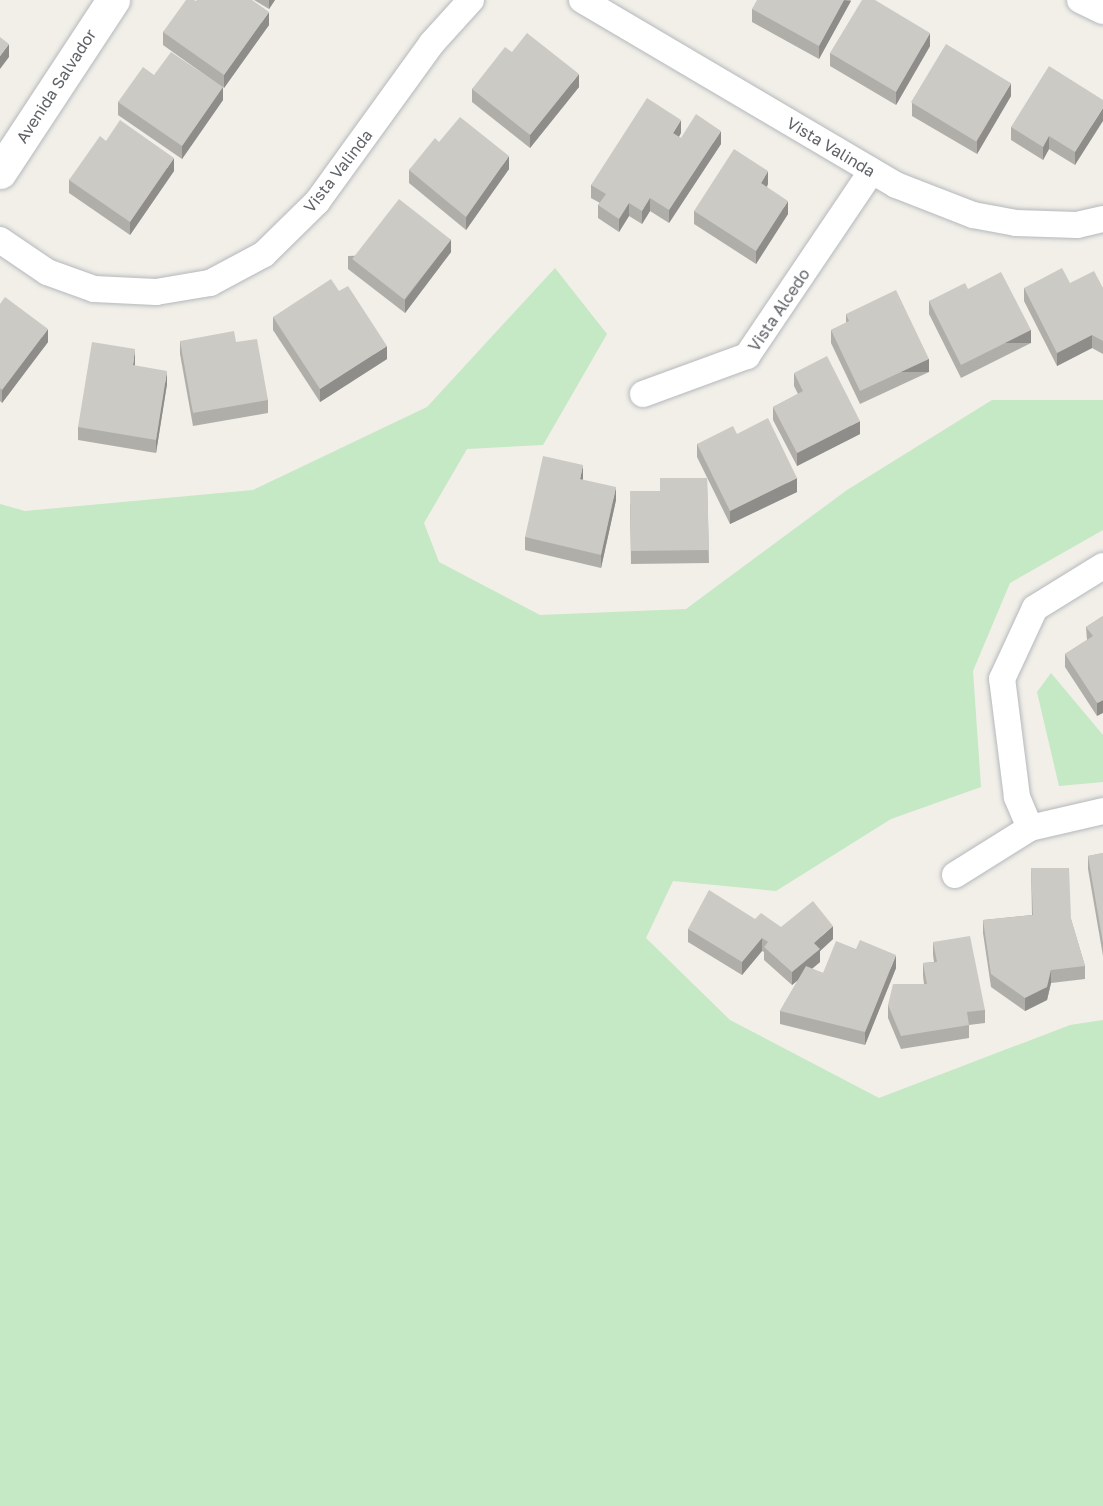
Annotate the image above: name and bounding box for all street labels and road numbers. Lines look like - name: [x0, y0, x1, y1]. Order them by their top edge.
- street label: Avenida Salvador: [12, 25, 100, 147]
- street label: Vista Valinda: [783, 113, 879, 181]
- street label: Vista Valinda: [300, 126, 376, 216]
- street label: Vista Alcedo: [744, 265, 814, 355]

